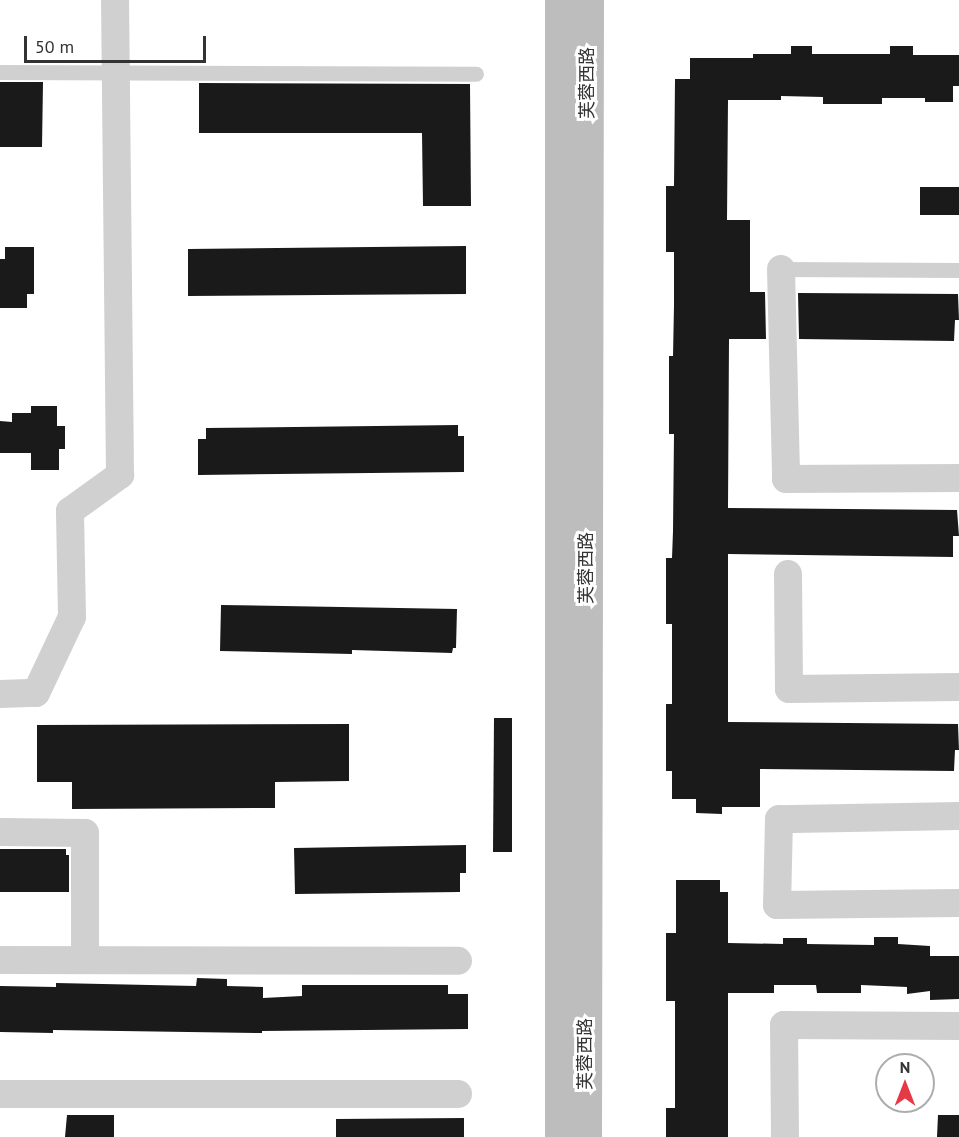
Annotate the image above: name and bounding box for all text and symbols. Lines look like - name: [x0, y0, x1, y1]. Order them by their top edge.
- scale bar: [27, 24, 208, 62]
- text: 50 m: [35, 35, 74, 58]
- street label: 芙蓉西路: [576, 47, 598, 119]
- street label: 芙蓉西路: [575, 532, 597, 604]
- street label: 芙蓉西路: [574, 1018, 596, 1090]
- north arrow: [875, 1053, 935, 1113]
- text: N: [900, 1057, 910, 1077]

